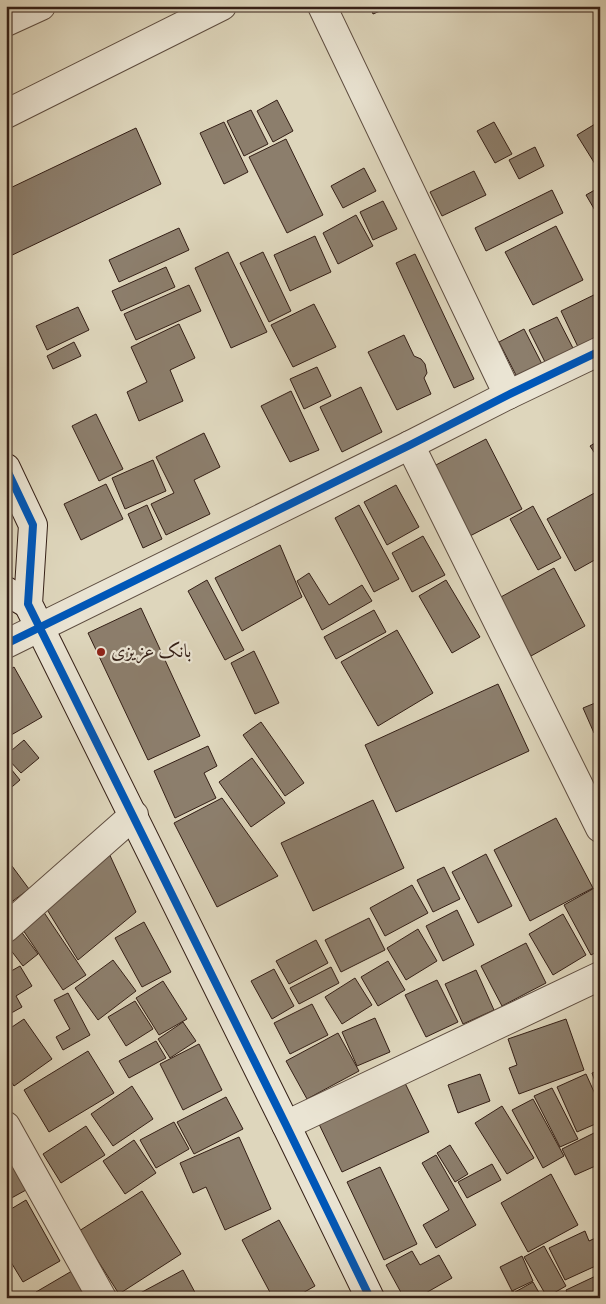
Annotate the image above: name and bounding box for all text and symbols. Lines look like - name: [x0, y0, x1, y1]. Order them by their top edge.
- place label: بانک عزیزی: [111, 639, 191, 666]
- marker: بانک عزیزی: [95, 646, 107, 658]

